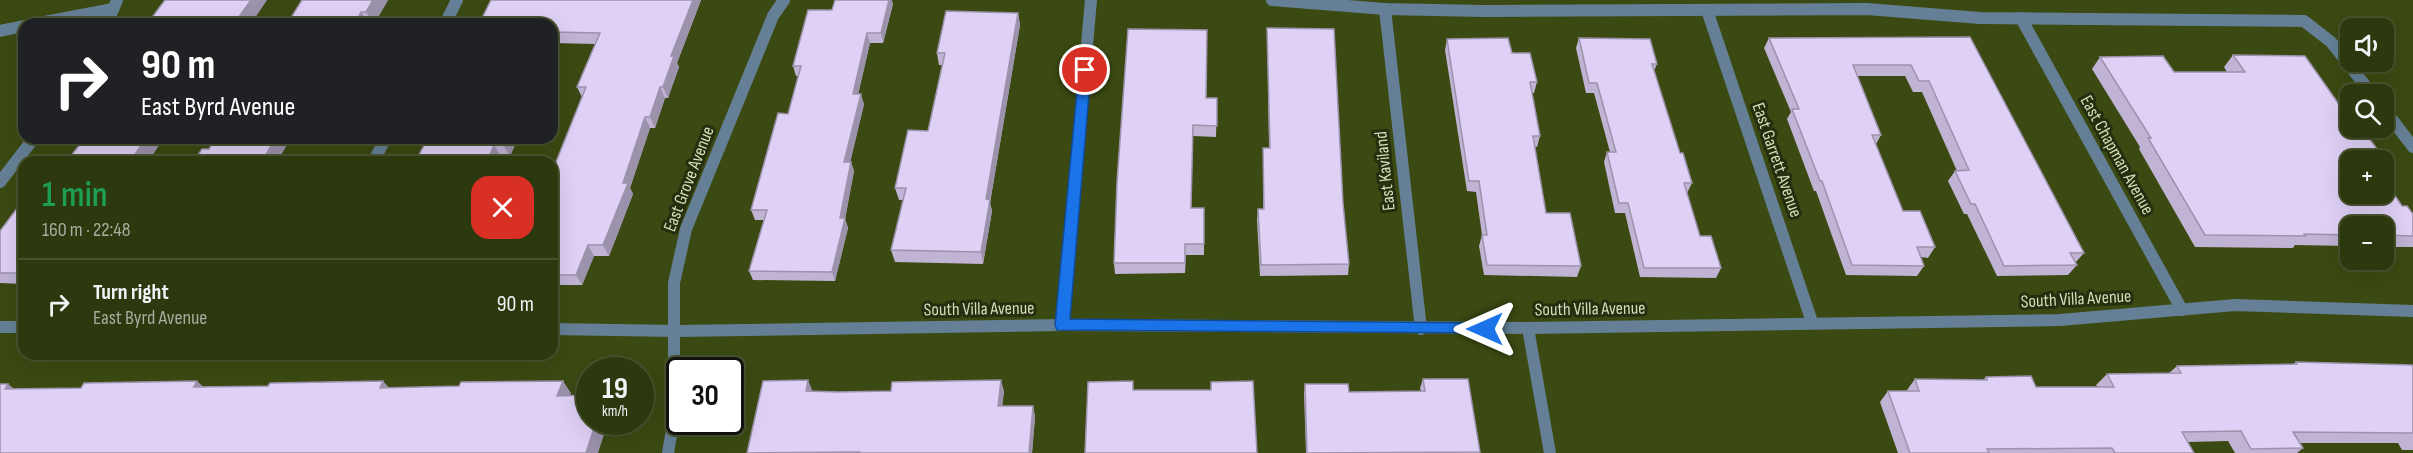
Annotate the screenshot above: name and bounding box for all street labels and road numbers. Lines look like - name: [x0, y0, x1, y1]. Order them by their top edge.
- street label: East Chapman Avenue: [2076, 92, 2158, 218]
- street label: East Garrett Avenue: [1748, 100, 1806, 220]
- street label: East Grove Avenue: [659, 123, 719, 235]
- street label: East Kaviland: [1370, 130, 1400, 212]
- street label: South Villa Avenue: [2020, 286, 2132, 312]
- street label: South Villa Avenue: [923, 298, 1035, 320]
- street label: South Villa Avenue: [1534, 298, 1646, 320]

